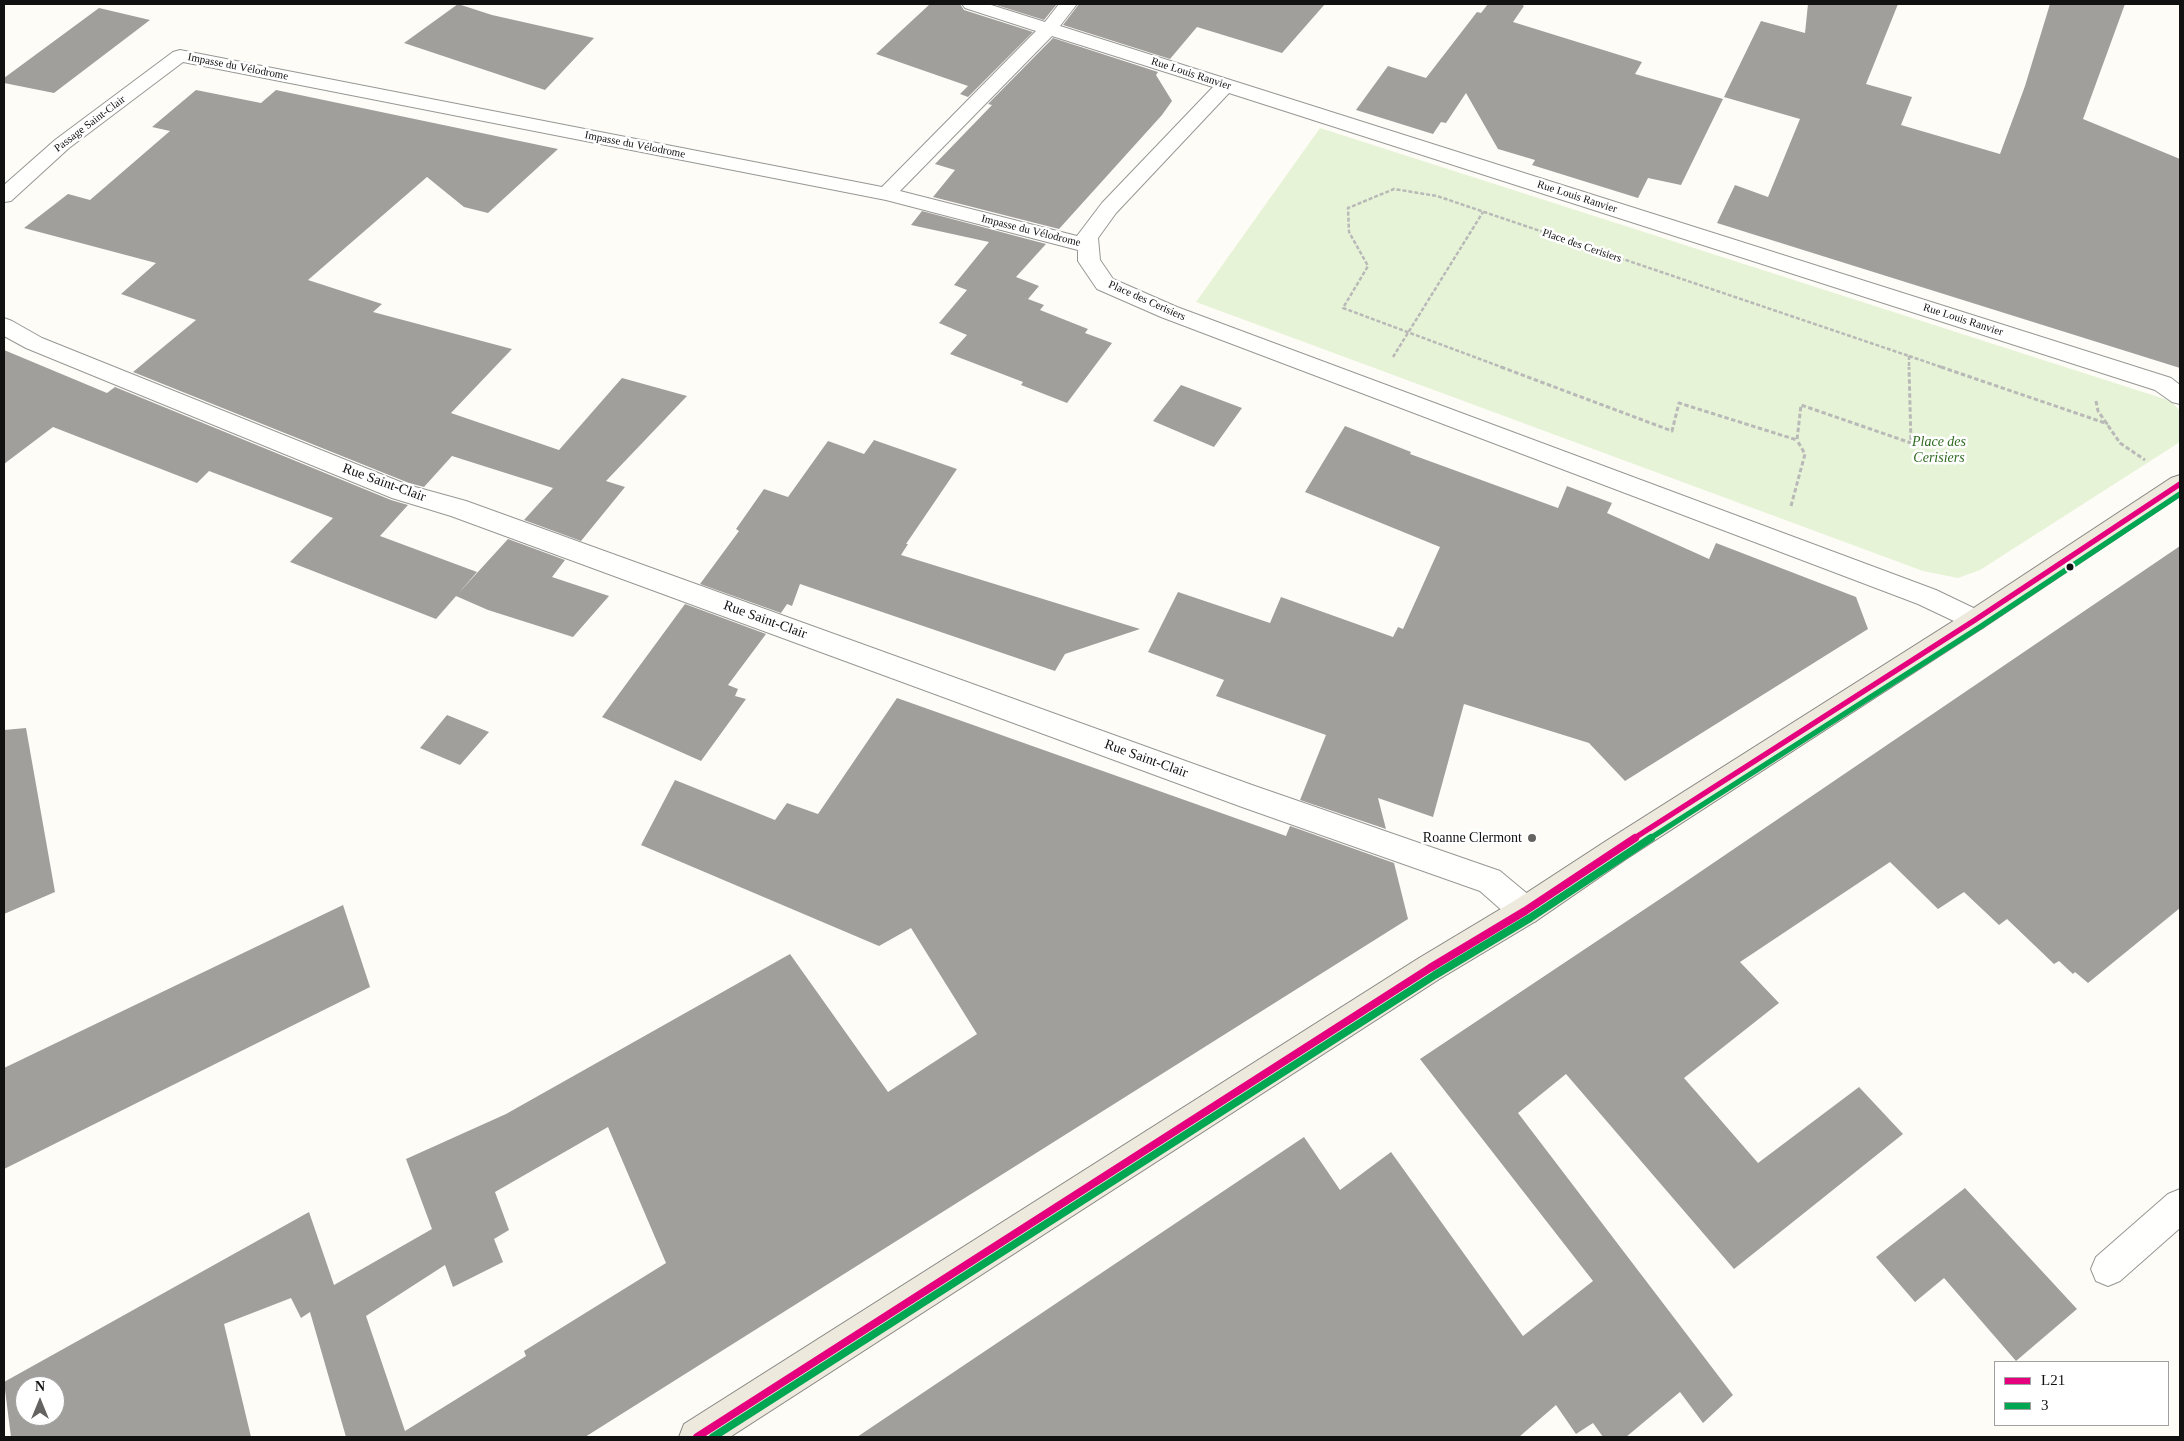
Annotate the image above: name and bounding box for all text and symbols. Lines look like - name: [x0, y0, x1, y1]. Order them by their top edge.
- street label: Impasse du Vélodrome: [187, 51, 289, 83]
- street label: Rue Louis Ranvier: [1149, 55, 1233, 93]
- street label: Passage Saint-Clair: [52, 93, 128, 155]
- street label: Impasse du Vélodrome: [584, 129, 686, 161]
- street label: Rue Louis Ranvier: [1535, 178, 1619, 216]
- street label: Impasse du Vélodrome: [980, 212, 1082, 250]
- street label: Place des Cerisiers: [1541, 226, 1623, 266]
- street label: Place des Cerisiers: [1106, 278, 1188, 324]
- street label: Rue Louis Ranvier: [1921, 301, 2005, 339]
- park label: Place des Cerisiers: [1912, 434, 1966, 467]
- street label: Rue Saint-Clair: [340, 460, 428, 506]
- unlabelled marker: [2065, 562, 2075, 572]
- street label: Rue Saint-Clair: [721, 597, 809, 643]
- street label: Rue Saint-Clair: [1102, 736, 1190, 782]
- place label: Roanne Clermont: [1423, 830, 1522, 846]
- marker: Roanne Clermont: [1526, 832, 1538, 844]
- legend: [1994, 1361, 2169, 1426]
- text: L21: [2041, 1372, 2065, 1388]
- north arrow: [15, 1376, 65, 1426]
- text: N: [35, 1379, 45, 1394]
- text: 3: [2041, 1397, 2049, 1413]

